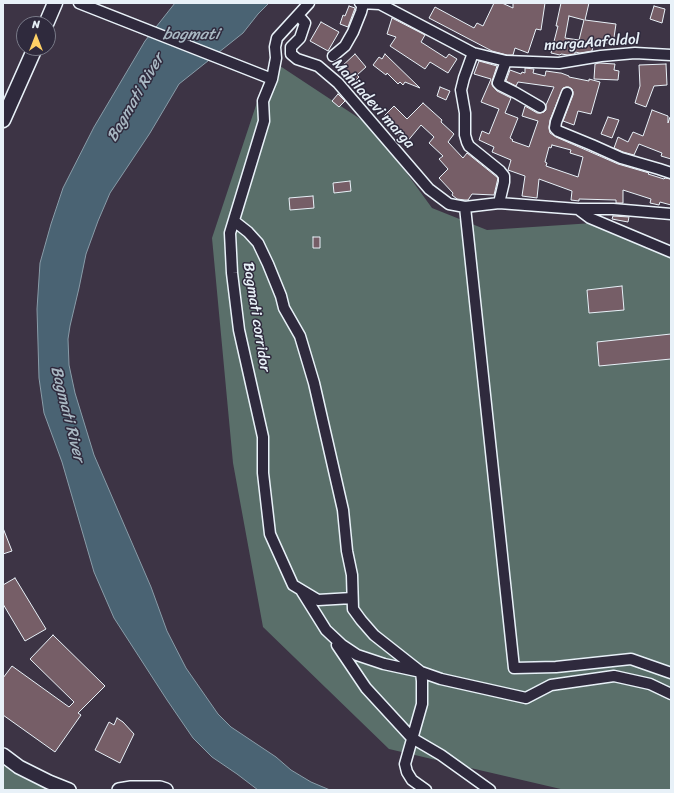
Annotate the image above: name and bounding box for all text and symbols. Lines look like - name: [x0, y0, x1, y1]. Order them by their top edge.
- text: N: [32, 15, 40, 34]
- north arrow: [16, 16, 56, 56]
- water label: bagmati: [163, 25, 219, 45]
- street label: margaAafaldol: [544, 31, 640, 55]
- water label: Bagmati River: [103, 51, 169, 145]
- street label: Mahiladevi marga: [328, 55, 418, 153]
- street label: Bagmati corridor: [238, 261, 274, 373]
- water label: Bagmati River: [46, 364, 88, 464]

